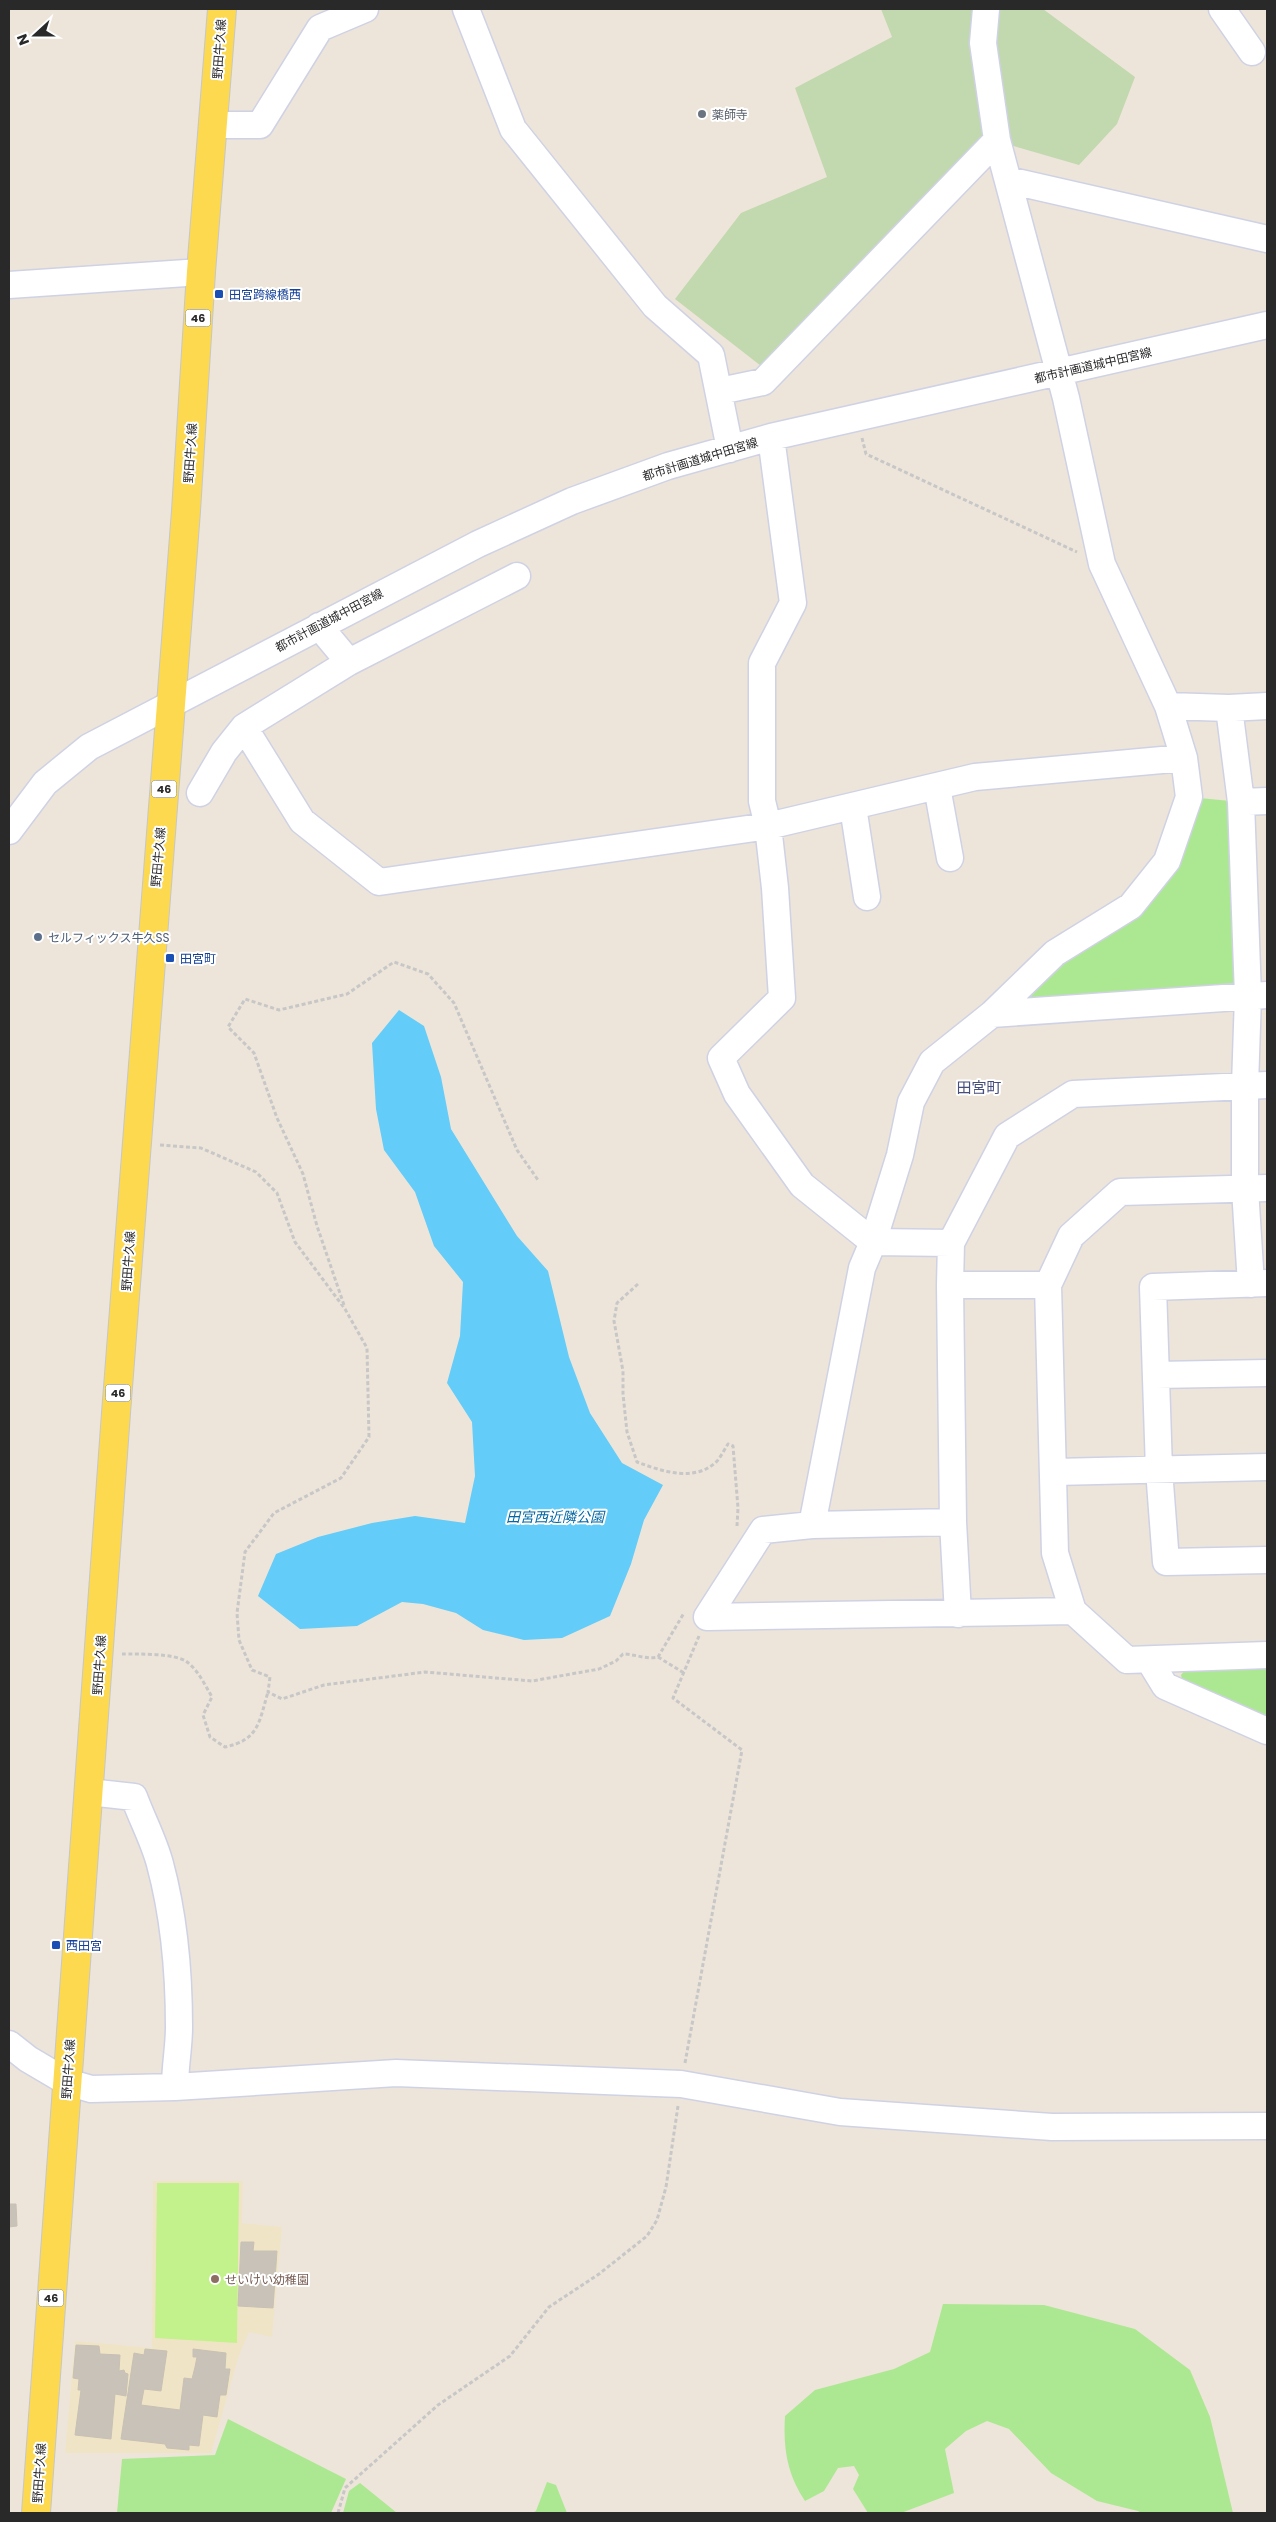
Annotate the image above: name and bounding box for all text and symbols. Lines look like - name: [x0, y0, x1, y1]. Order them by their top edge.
- north arrow: [10, 10, 60, 60]
- street label: 野田牛久線: [208, 18, 230, 80]
- text: N: [12, 31, 34, 48]
- place label: 薬師寺: [712, 106, 748, 123]
- marker: 薬師寺: [696, 108, 708, 120]
- place label: 田宮跨線橋西: [229, 286, 301, 303]
- marker: 田宮跨線橋西: [213, 288, 225, 300]
- road number: 46: [186, 310, 210, 326]
- street label: 都市計画道城中田宮線: [1033, 343, 1153, 387]
- street label: 野田牛久線: [179, 422, 201, 484]
- street label: 都市計画道城中田宮線: [640, 433, 760, 485]
- street label: 都市計画道城中田宮線: [272, 584, 386, 656]
- road number: 46: [152, 781, 176, 798]
- street label: 野田牛久線: [147, 826, 169, 888]
- place label: セルフィックス牛久SS: [48, 929, 170, 946]
- marker: セルフィックス牛久SS: [32, 931, 44, 943]
- place label: 田宮町: [180, 950, 216, 967]
- marker: 田宮町: [164, 952, 176, 964]
- district label: 田宮町: [956, 1077, 1002, 1098]
- street label: 野田牛久線: [117, 1230, 139, 1292]
- road number: 46: [106, 1385, 130, 1402]
- water label: 田宮西近隣公園: [506, 1507, 606, 1527]
- street label: 野田牛久線: [88, 1634, 110, 1696]
- place label: 西田宮: [66, 1937, 102, 1954]
- marker: 西田宮: [50, 1939, 62, 1951]
- street label: 野田牛久線: [57, 2038, 79, 2100]
- place label: せいけい幼稚園: [225, 2271, 309, 2288]
- marker: せいけい幼稚園: [209, 2273, 221, 2285]
- road number: 46: [38, 2290, 64, 2306]
- street label: 野田牛久線: [28, 2442, 50, 2504]

